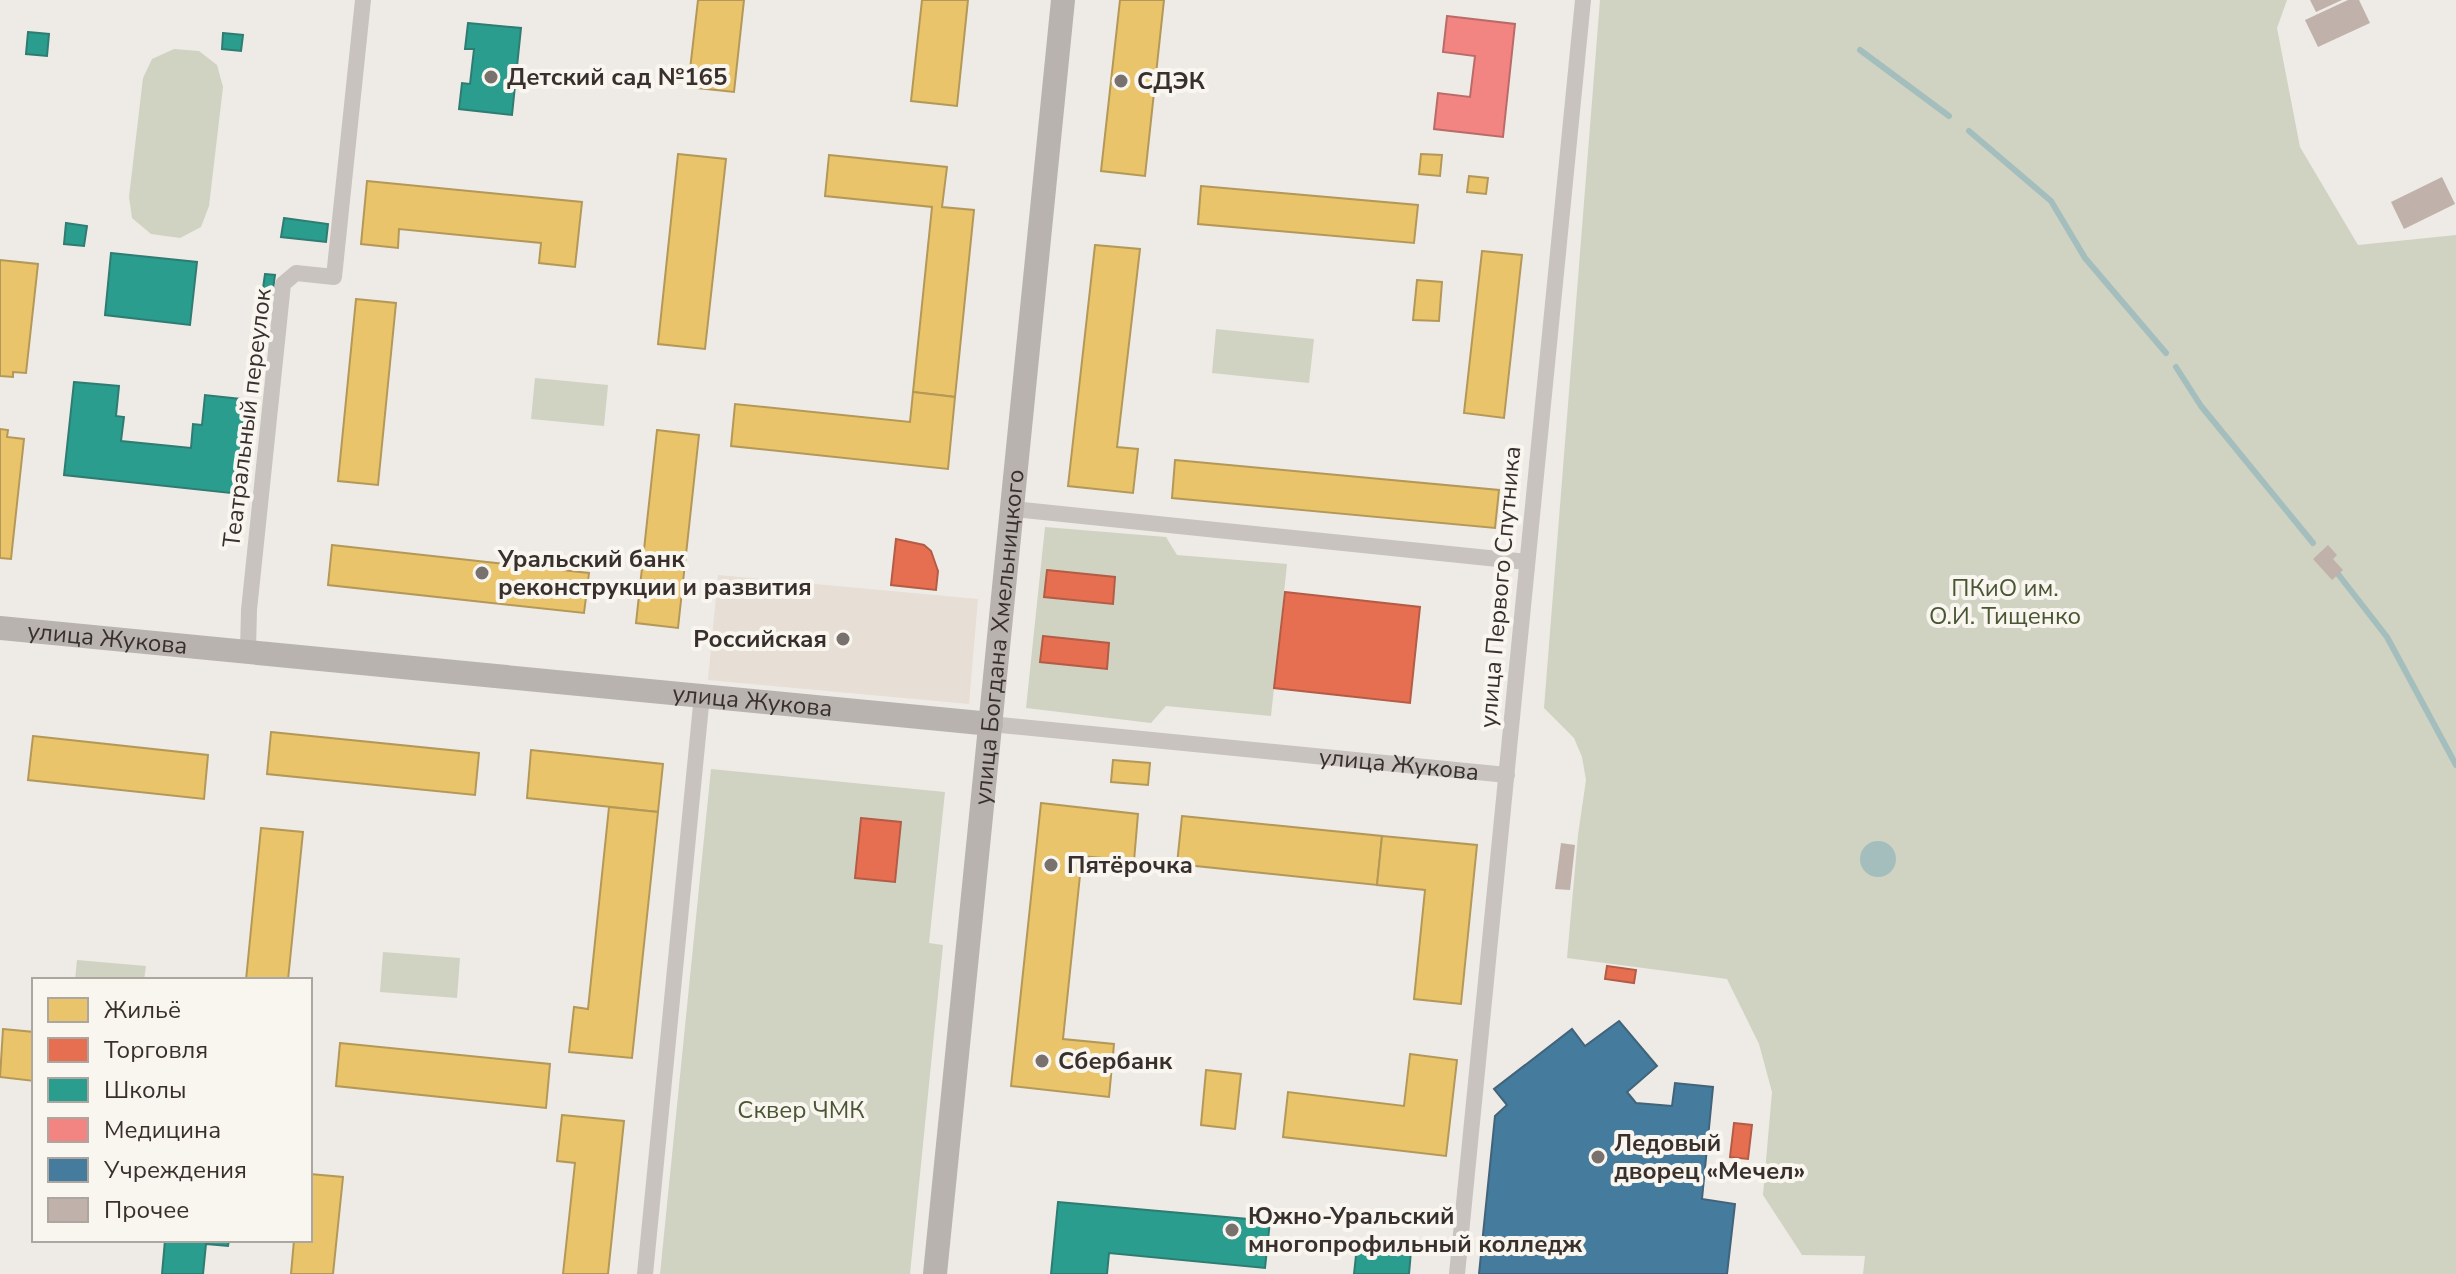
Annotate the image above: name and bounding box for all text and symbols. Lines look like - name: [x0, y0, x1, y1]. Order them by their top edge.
- place label: Детский сад №165: [507, 61, 727, 93]
- place label: СДЭК: [1137, 65, 1206, 97]
- marker: Детский сад №165: [482, 68, 500, 86]
- marker: СДЭК: [1112, 72, 1130, 90]
- street label: Театральный переулок: [215, 286, 279, 549]
- street label: улица Первого Спутника: [1472, 445, 1528, 729]
- street label: улица Богдана Хмельницкого: [966, 468, 1032, 807]
- place label: Уральский банк реконструкции и развития: [497, 543, 812, 603]
- marker: Уральский банк реконструкции и развития: [473, 564, 491, 582]
- park label: ПКиО им. О.И. Тищенко: [1929, 572, 2081, 632]
- street label: улица Жукова: [26, 615, 189, 662]
- place label: Российская: [693, 623, 827, 655]
- marker: Российская: [834, 630, 852, 648]
- street label: улица Жукова: [671, 677, 834, 725]
- street label: улица Жукова: [1317, 741, 1481, 788]
- place label: Пятёрочка: [1067, 849, 1193, 881]
- marker: Пятёрочка: [1042, 856, 1060, 874]
- legend: [32, 978, 312, 1242]
- text: Жильё: [104, 994, 181, 1026]
- text: Торговля: [104, 1034, 208, 1066]
- place label: Сбербанк: [1058, 1045, 1173, 1077]
- marker: Сбербанк: [1033, 1052, 1051, 1070]
- text: Школы: [104, 1074, 187, 1106]
- park label: Сквер ЧМК: [737, 1094, 865, 1126]
- text: Медицина: [104, 1114, 221, 1146]
- place label: Ледовый дворец «Мечел»: [1614, 1127, 1805, 1187]
- marker: Ледовый дворец «Мечел»: [1589, 1148, 1607, 1166]
- text: Учреждения: [103, 1154, 247, 1186]
- text: Прочее: [104, 1194, 189, 1226]
- place label: Южно-Уральский многопрофильный колледж: [1248, 1200, 1582, 1260]
- marker: Южно-Уральский многопрофильный колледж: [1223, 1221, 1241, 1239]

